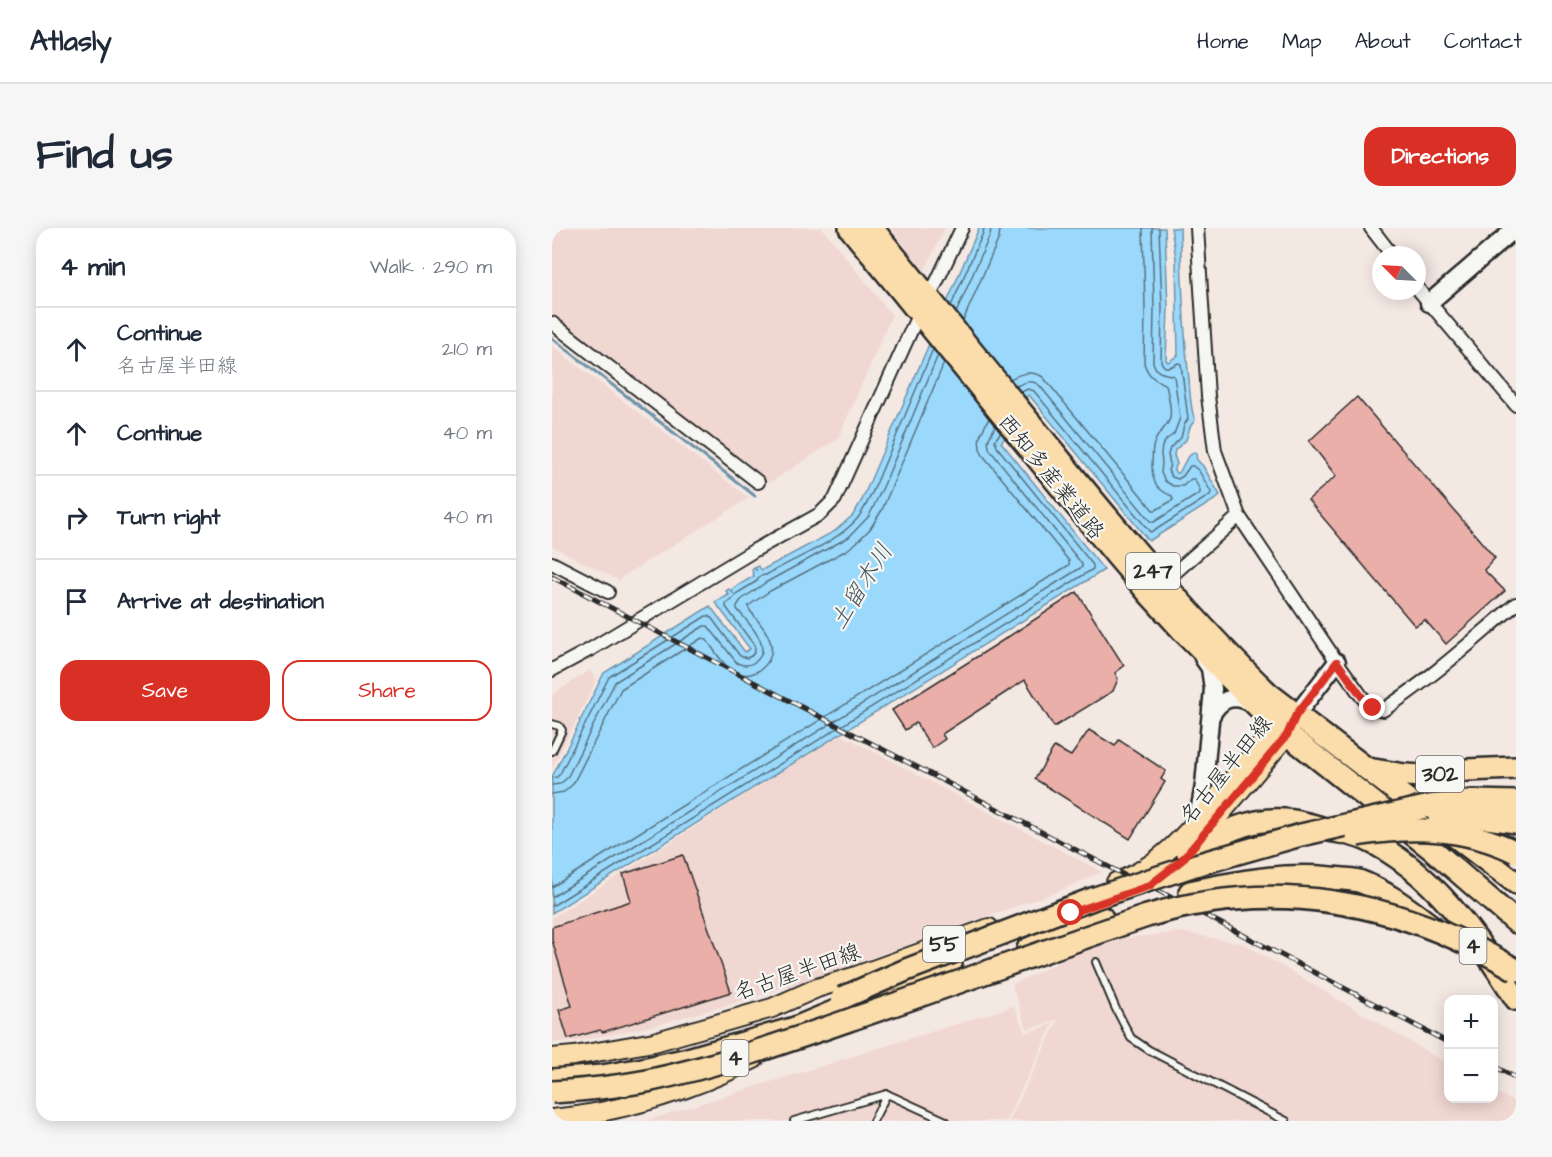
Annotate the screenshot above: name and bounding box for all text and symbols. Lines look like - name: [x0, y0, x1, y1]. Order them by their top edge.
- text: Atlasly: [30, 22, 112, 61]
- text: Home: [1197, 27, 1249, 56]
- text: Map: [1282, 27, 1322, 56]
- text: About: [1355, 27, 1411, 56]
- text: Contact: [1444, 27, 1522, 56]
- text: Find us: [36, 127, 173, 185]
- button: Directions: [1364, 127, 1516, 186]
- north arrow: [1372, 246, 1426, 300]
- text: 4 min: [60, 249, 125, 285]
- text: Walk · 290 m: [370, 253, 492, 281]
- text: Continue: [117, 318, 202, 349]
- icon: ahead: [60, 333, 93, 366]
- text: 210 m: [442, 335, 492, 363]
- text: 名古屋半田線: [117, 352, 237, 380]
- street label: 西知多産業道路: [990, 407, 1111, 547]
- icon: ahead: [60, 417, 93, 450]
- text: Continue: [117, 418, 202, 449]
- text: 40 m: [442, 419, 492, 447]
- icon: right: [60, 501, 93, 534]
- text: Turn right: [117, 502, 220, 533]
- text: 40 m: [442, 503, 492, 531]
- water label: 土留木川: [822, 537, 902, 636]
- road number: 247: [1126, 553, 1180, 589]
- icon: arrive: [60, 585, 93, 618]
- text: Arrive at destination: [117, 586, 324, 617]
- button: Save: [60, 660, 270, 721]
- button: Share: [282, 660, 492, 721]
- route end: [1359, 694, 1385, 720]
- street label: 名古屋半田線: [1173, 709, 1280, 831]
- road number: 302: [1416, 756, 1464, 792]
- route start: [1057, 899, 1083, 925]
- road number: 55: [923, 926, 965, 962]
- road number: 4: [1460, 928, 1486, 964]
- street label: 名古屋半田線: [730, 936, 865, 1009]
- map controls: [1444, 995, 1498, 1103]
- button: +: [1444, 995, 1498, 1049]
- road number: 4: [722, 1040, 748, 1076]
- button: −: [1444, 1049, 1498, 1103]

